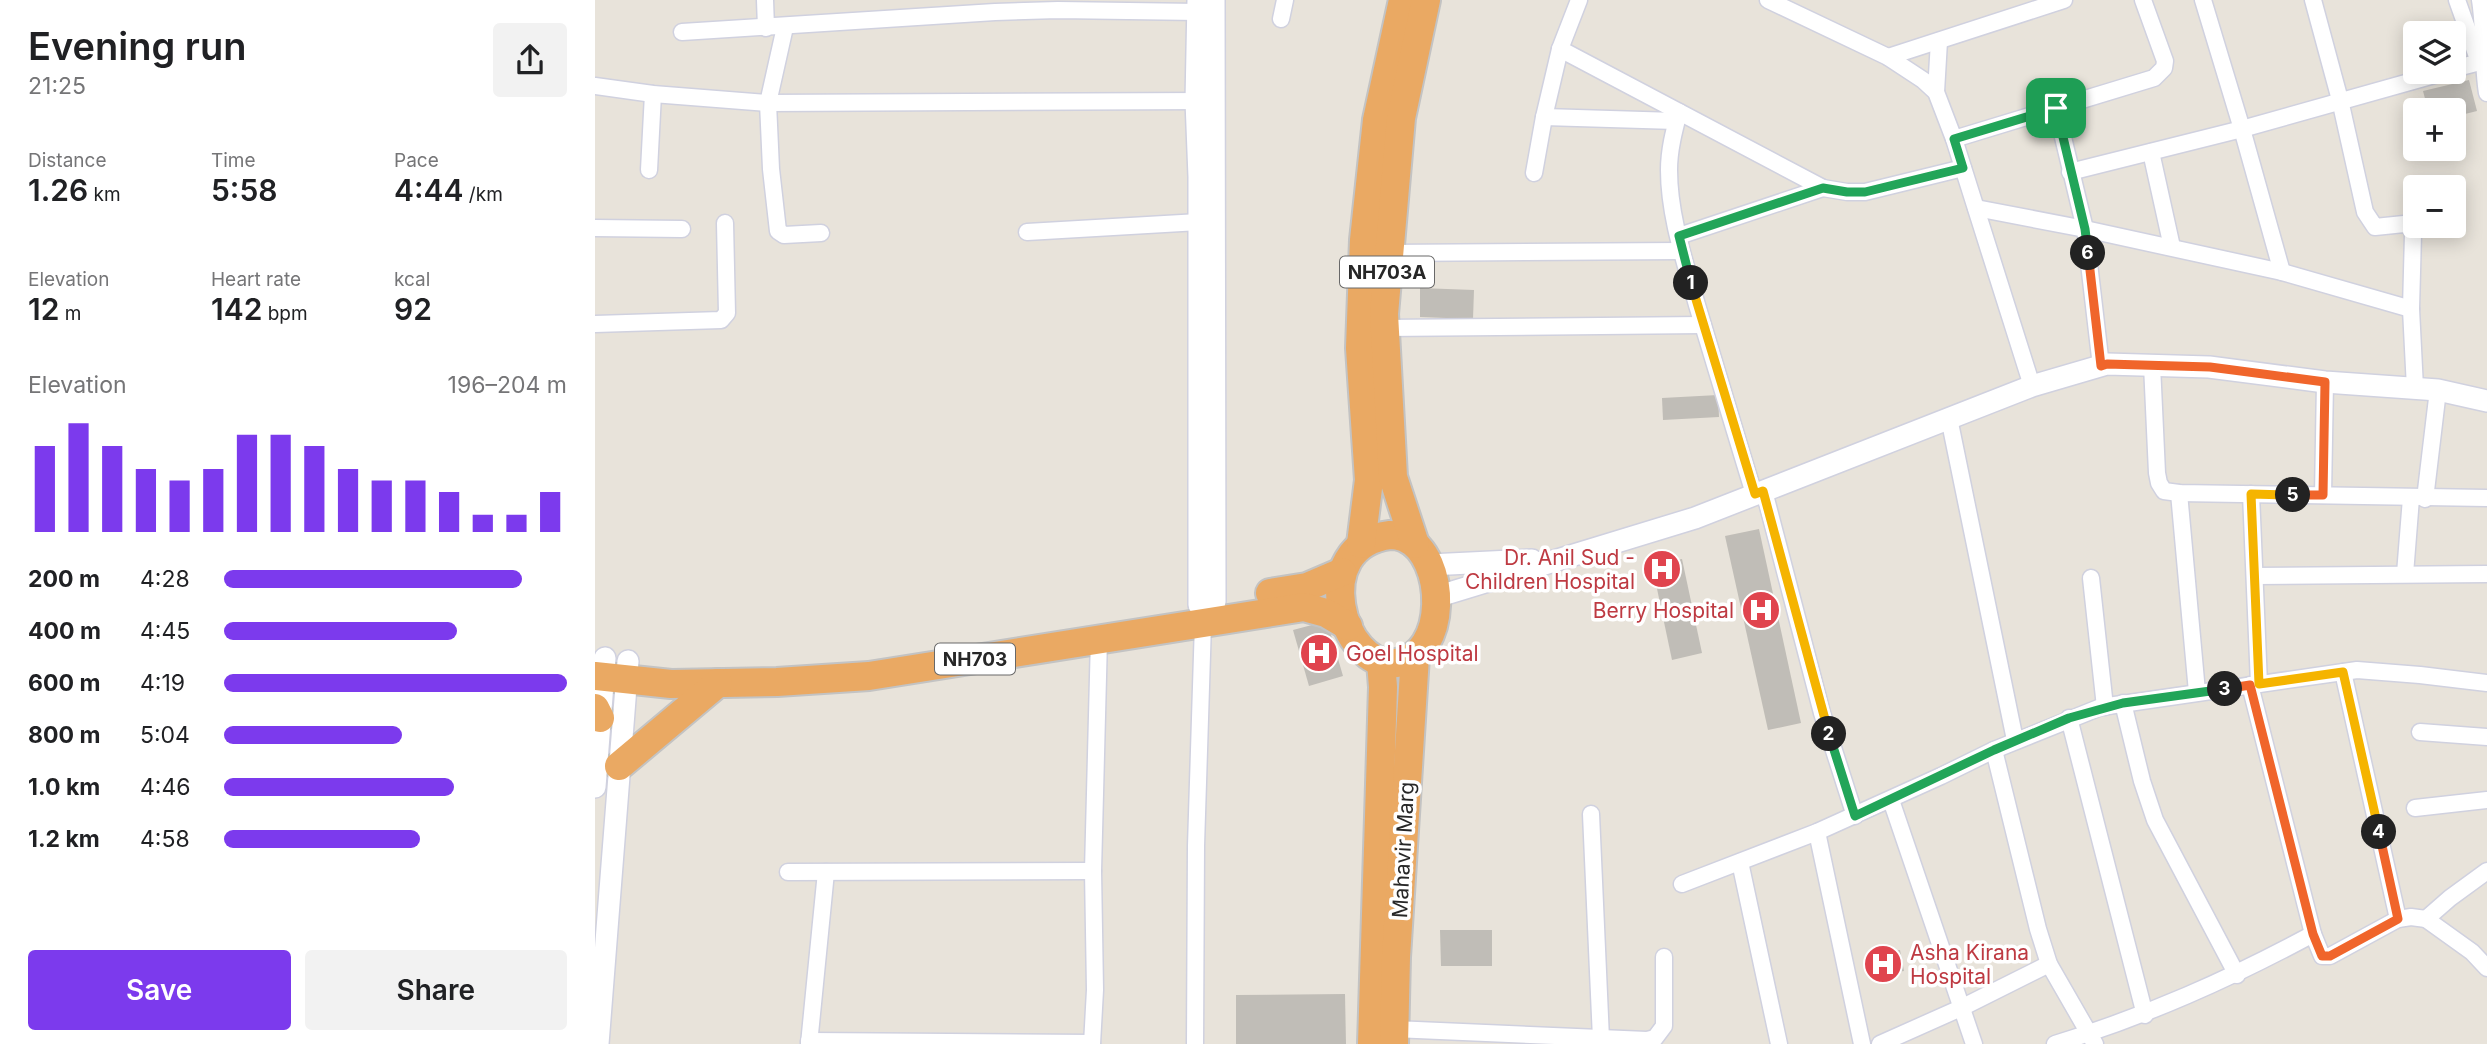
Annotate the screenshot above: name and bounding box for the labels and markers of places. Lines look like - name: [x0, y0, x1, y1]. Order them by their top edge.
- pin: [2026, 78, 2086, 138]
- pin: 6: [2071, 236, 2105, 270]
- pin: 1: [1673, 266, 1709, 300]
- pin: 5: [2275, 477, 2311, 512]
- place label: Dr. Anil Sud - Children Hospital: [1465, 545, 1635, 594]
- hospital icon: Dr. Anil Sud - Children Hospital: [1641, 548, 1683, 590]
- hospital icon: Berry Hospital: [1740, 589, 1782, 631]
- place label: Berry Hospital: [1593, 598, 1734, 623]
- hospital icon: Goel Hospital: [1298, 632, 1340, 674]
- place label: Goel Hospital: [1346, 641, 1479, 666]
- pin: 3: [2207, 672, 2243, 706]
- pin: 2: [1811, 716, 1847, 752]
- pin: 4: [2361, 814, 2397, 850]
- place label: Asha Kirana Hospital: [1910, 940, 2029, 989]
- hospital icon: Asha Kirana Hospital: [1862, 943, 1904, 985]

